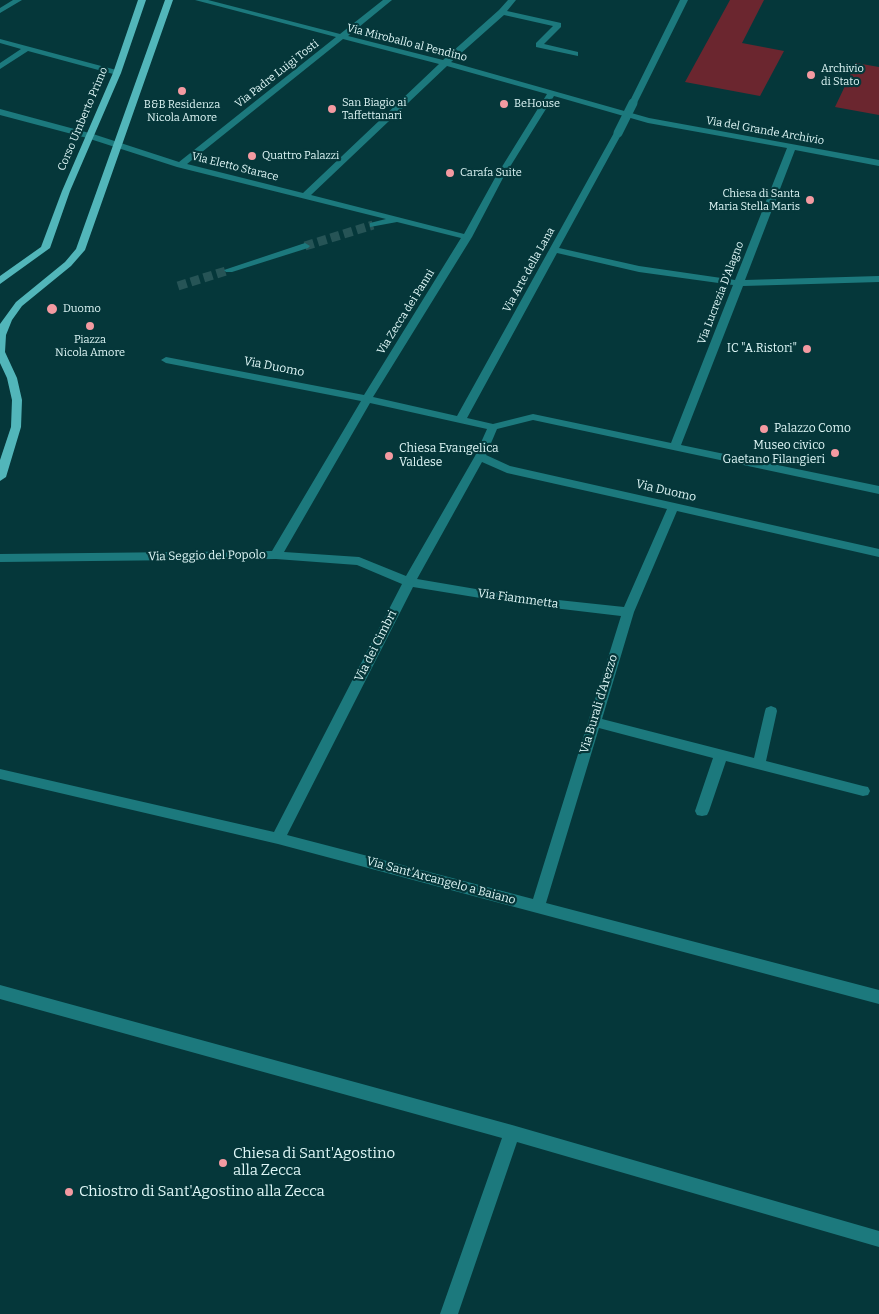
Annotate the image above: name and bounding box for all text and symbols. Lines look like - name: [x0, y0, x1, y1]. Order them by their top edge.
- street label: Via Miroballo al Pendino: [345, 22, 469, 64]
- street label: Via Padre Luigi Tosti: [233, 37, 321, 111]
- place label: Archivio di Stato: [821, 62, 864, 88]
- street label: Corso Umberto Primo: [55, 65, 111, 173]
- marker: Archivio di Stato: [805, 69, 817, 81]
- marker: B&B Residenza Nicola Amore: [176, 85, 188, 97]
- place label: San Biagio ai Taffettanari: [342, 96, 407, 122]
- place label: BeHouse: [514, 97, 560, 111]
- place label: B&B Residenza Nicola Amore: [144, 98, 220, 124]
- marker: BeHouse: [498, 98, 510, 110]
- marker: San Biagio ai Taffettanari: [326, 103, 338, 115]
- street label: Via del Grande Archivio: [705, 114, 825, 148]
- place label: Quattro Palazzi: [262, 149, 339, 163]
- street label: Via Eletto Starace: [190, 150, 280, 184]
- marker: Quattro Palazzi: [246, 150, 258, 162]
- place label: Carafa Suite: [460, 166, 522, 180]
- marker: Carafa Suite: [444, 167, 456, 179]
- place label: Chiesa di Santa Maria Stella Maris: [709, 187, 800, 213]
- marker: Chiesa di Santa Maria Stella Maris: [804, 194, 816, 206]
- street label: Via Arte della Lana: [500, 225, 558, 315]
- street label: Via Lucrezia D'Alagno: [695, 240, 747, 346]
- street label: Via Zecca dei Panni: [374, 267, 438, 357]
- marker: Duomo: [45, 302, 59, 316]
- place label: Duomo: [63, 302, 101, 316]
- marker: Piazza Nicola Amore: [84, 320, 96, 332]
- place label: Piazza Nicola Amore: [55, 333, 125, 359]
- place label: IC "A.Ristori": [727, 342, 797, 356]
- marker: IC "A.Ristori": [801, 343, 813, 355]
- street label: Via Duomo: [243, 354, 305, 380]
- place label: Palazzo Como: [774, 422, 851, 436]
- marker: Palazzo Como: [758, 423, 770, 435]
- place label: Museo civico Gaetano Filangieri: [723, 439, 825, 467]
- place label: Chiesa Evangelica Valdese: [399, 442, 499, 470]
- marker: Museo civico Gaetano Filangieri: [829, 447, 841, 459]
- marker: Chiesa Evangelica Valdese: [383, 450, 395, 462]
- street label: Via Duomo: [634, 477, 698, 505]
- street label: Via Seggio del Popolo: [148, 548, 266, 564]
- street label: Via Fiammetta: [477, 586, 559, 612]
- street label: Via dei Cimbri: [352, 608, 400, 684]
- street label: Via Burali d'Arezzo: [577, 653, 621, 755]
- street label: Via Sant'Arcangelo a Baiano: [365, 854, 517, 908]
- place label: Chiesa di Sant'Agostino alla Zecca: [233, 1145, 395, 1180]
- marker: Chiesa di Sant'Agostino alla Zecca: [217, 1157, 229, 1169]
- place label: Chiostro di Sant'Agostino alla Zecca: [79, 1183, 325, 1201]
- marker: Chiostro di Sant'Agostino alla Zecca: [63, 1186, 75, 1198]

